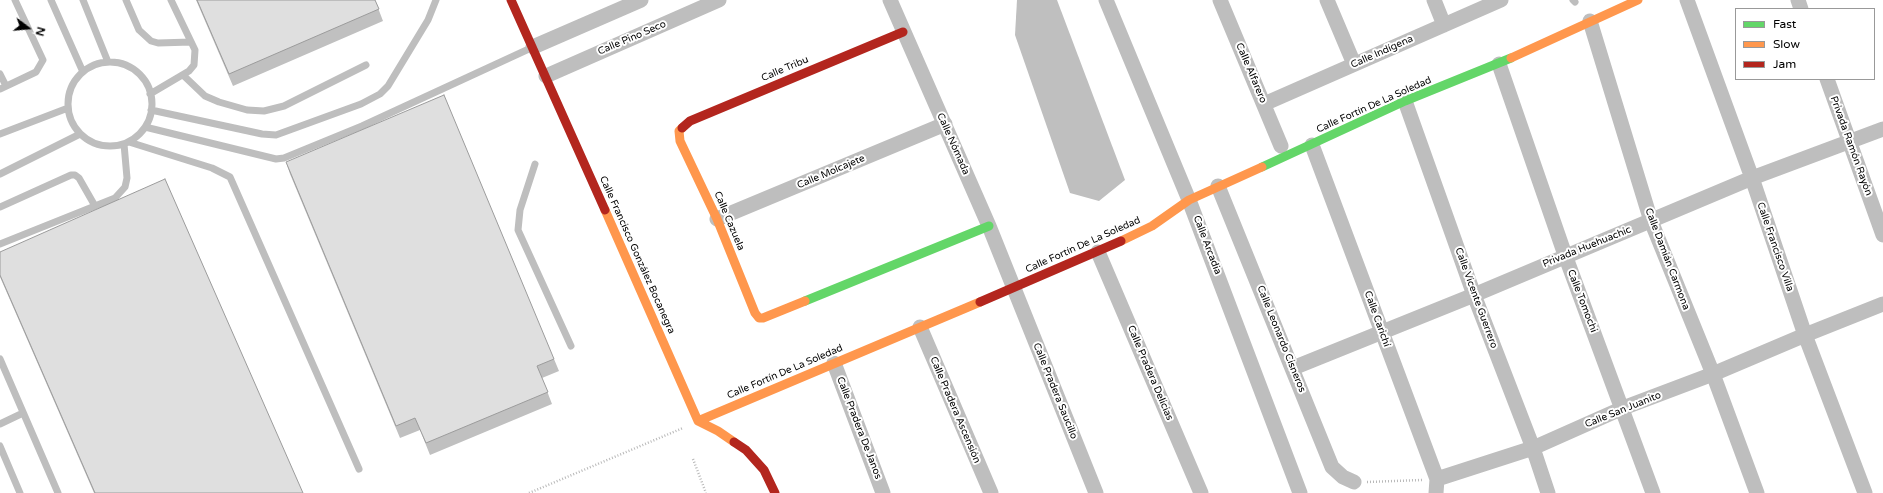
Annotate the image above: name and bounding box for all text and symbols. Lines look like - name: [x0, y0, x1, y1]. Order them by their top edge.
- north arrow: [8, 8, 48, 48]
- legend: [1735, 8, 1875, 80]
- text: Fast: [1773, 17, 1796, 31]
- street label: Calle Pino Seco: [596, 18, 668, 58]
- text: N: [33, 25, 47, 37]
- street label: Calle Indígena: [1349, 33, 1415, 71]
- text: Slow: [1773, 37, 1800, 51]
- street label: Calle Alfarero: [1233, 41, 1269, 105]
- street label: Calle Tribu: [760, 54, 810, 84]
- text: Jam: [1773, 57, 1796, 71]
- street label: Calle Fortín De La Soledad: [1315, 74, 1433, 136]
- street label: Privada Ramón Rayón: [1827, 95, 1875, 197]
- street label: Calle Nómada: [934, 111, 972, 177]
- street label: Calle Molcajete: [795, 152, 867, 192]
- street label: Calle Francisco González Bocanegra: [597, 174, 677, 336]
- street label: Calle Cazuela: [711, 190, 747, 252]
- street label: Calle Francisco Villa: [1754, 201, 1796, 293]
- street label: Calle Damián Carmona: [1642, 206, 1692, 312]
- street label: Calle Fortín De La Soledad: [1024, 214, 1142, 276]
- street label: Calle Arcadia: [1190, 214, 1224, 276]
- street label: Privada Huehuachic: [1541, 224, 1633, 270]
- street label: Calle Vicente Guerrero: [1452, 246, 1500, 350]
- street label: Calle Tomochi: [1564, 268, 1600, 334]
- street label: Calle Leonardo Cisneros: [1254, 284, 1308, 394]
- street label: Calle Carichí: [1361, 289, 1393, 349]
- street label: Calle Pradera Delicias: [1125, 324, 1175, 422]
- street label: Calle Pradera Saucillo: [1030, 341, 1080, 441]
- street label: Calle Fortín De La Soledad: [725, 342, 845, 402]
- street label: Calle Pradera Ascensión: [927, 355, 983, 465]
- street label: Calle Pradera De Janos: [834, 375, 884, 481]
- street label: Calle San Juanito: [1583, 389, 1663, 431]

